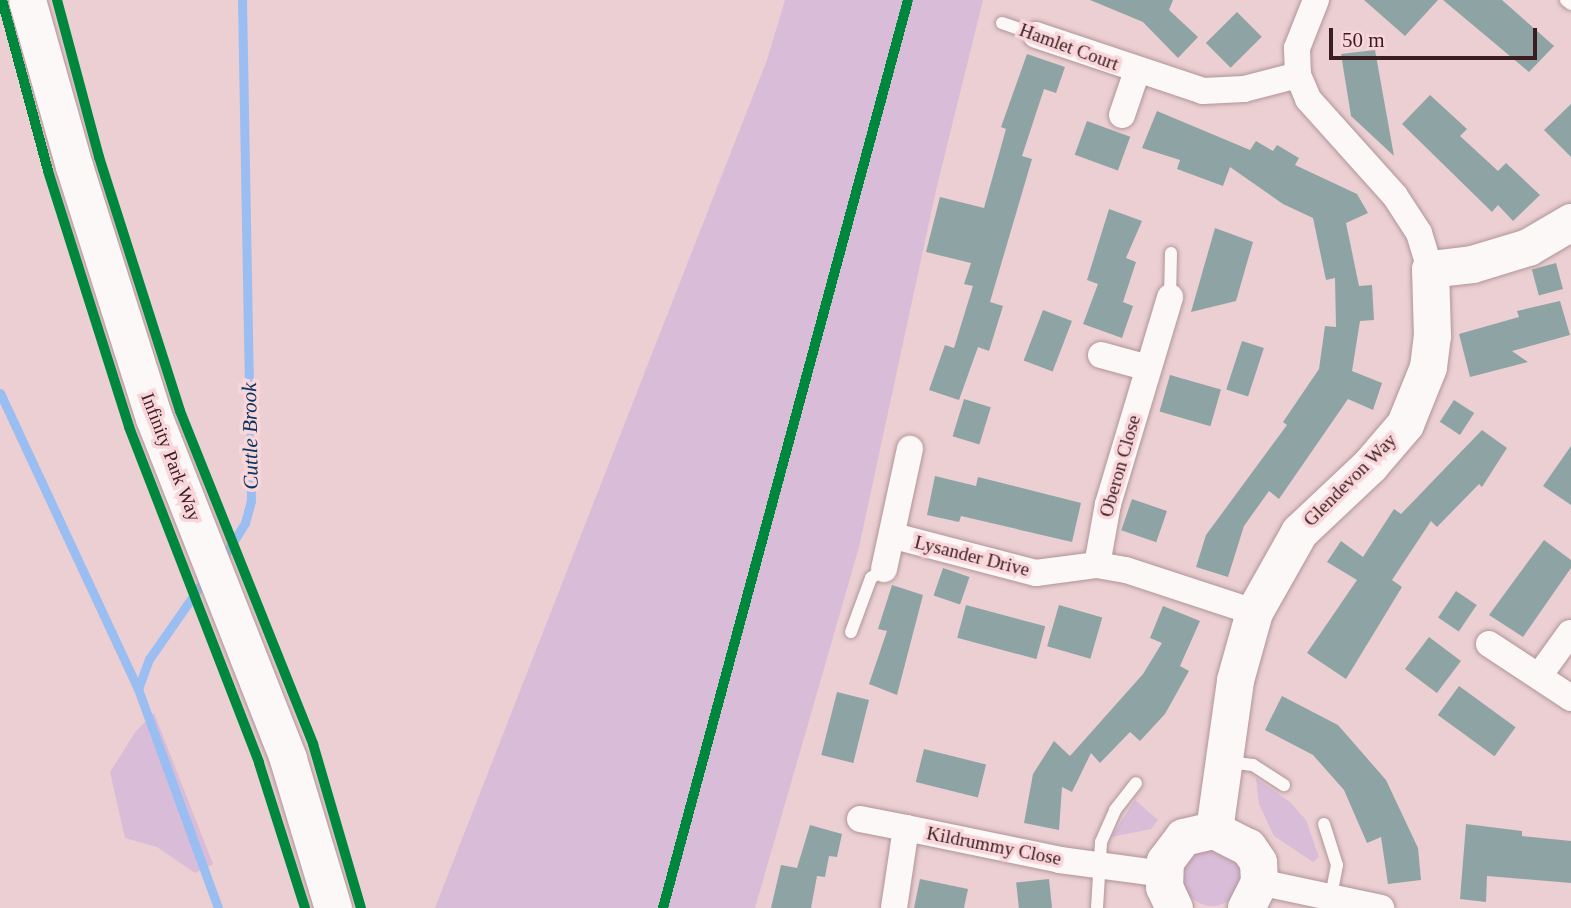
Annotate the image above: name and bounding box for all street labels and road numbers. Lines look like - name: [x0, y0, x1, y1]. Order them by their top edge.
- street label: Hamlet Court: [1016, 19, 1122, 75]
- street label: Infinity Park Way: [136, 390, 206, 524]
- street label: Oberon Close: [1095, 412, 1145, 520]
- street label: Glendevon Way: [1299, 429, 1401, 531]
- street label: Lysander Drive: [912, 531, 1032, 581]
- street label: Kildrummy Close: [925, 822, 1063, 870]

